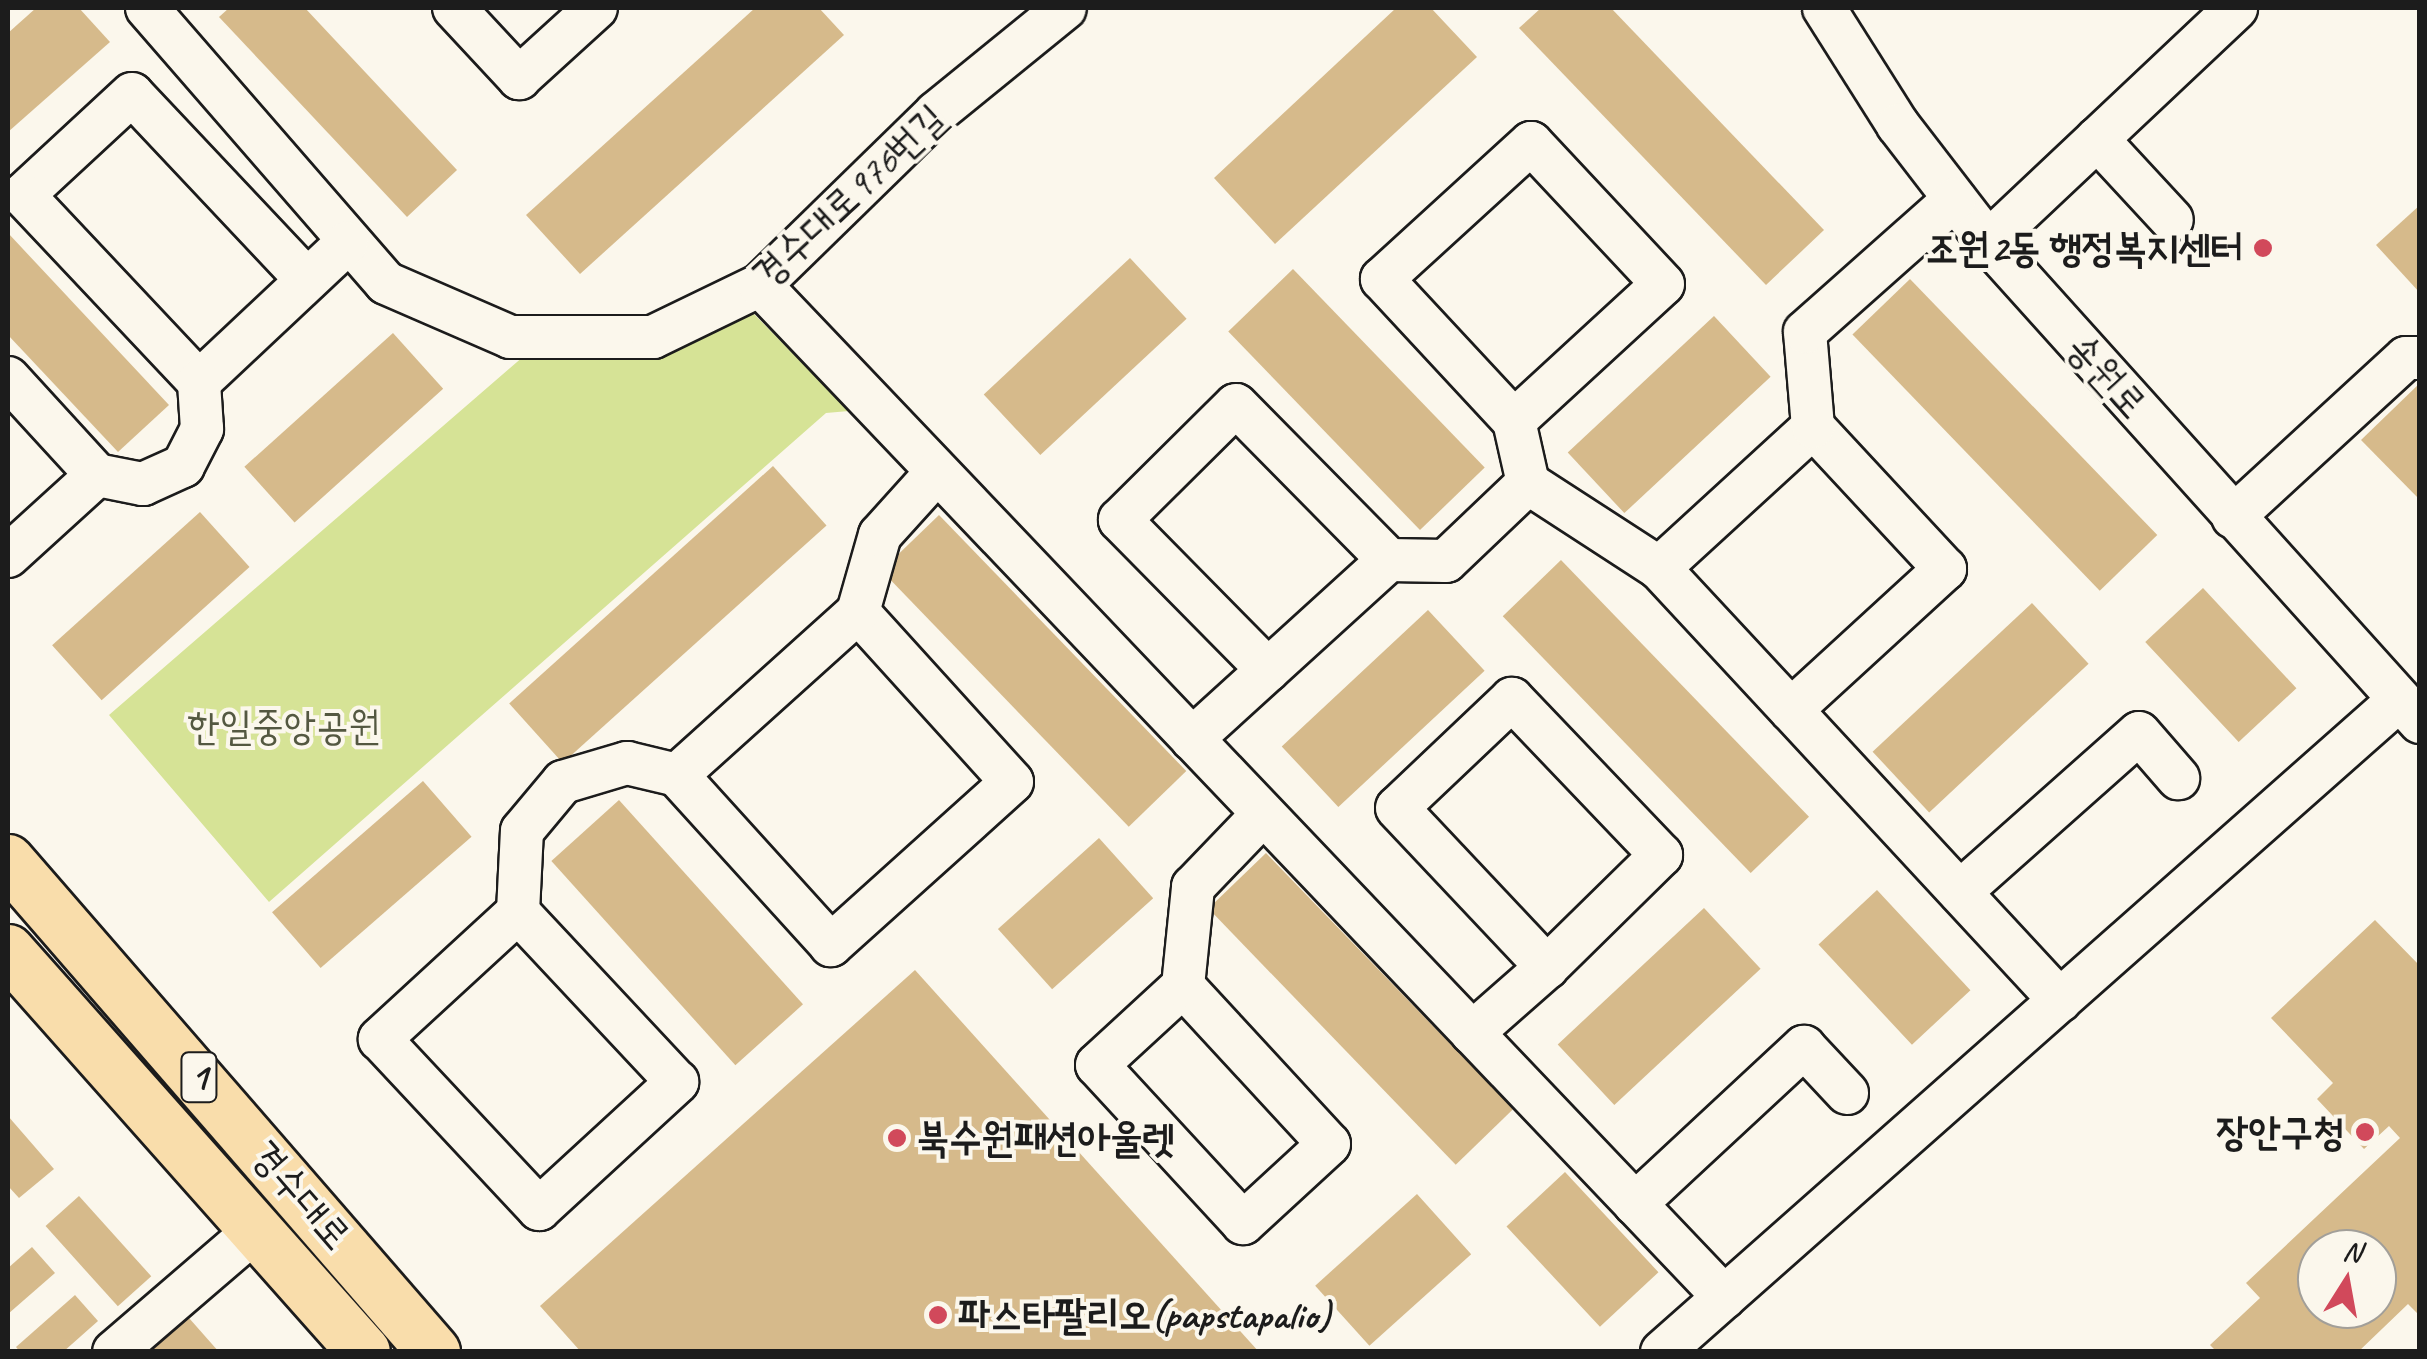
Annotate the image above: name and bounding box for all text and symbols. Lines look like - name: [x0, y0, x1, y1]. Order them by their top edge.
- street label: 경수대로976번길: [742, 94, 956, 298]
- place label: 조원2동 행정복지센터: [1926, 224, 2243, 272]
- marker: 조원2동 행정복지센터: [2252, 237, 2274, 259]
- street label: 송원로: [2057, 324, 2157, 428]
- park label: 한일중앙공원: [187, 702, 381, 750]
- road number: 1: [179, 1044, 219, 1110]
- place label: 장안구청: [2216, 1108, 2345, 1156]
- place label: 북수원패션아울렛: [917, 1114, 1174, 1162]
- marker: 장안구청: [2354, 1121, 2376, 1143]
- marker: 북수원패션아울렛: [886, 1127, 908, 1149]
- street label: 경수대로: [241, 1131, 361, 1259]
- north arrow: [2297, 1229, 2397, 1329]
- text: N: [2341, 1232, 2364, 1270]
- place label: 파스타팔리오(papstapalio): [958, 1291, 1331, 1339]
- marker: 파스타팔리오(papstapalio): [927, 1304, 949, 1326]

